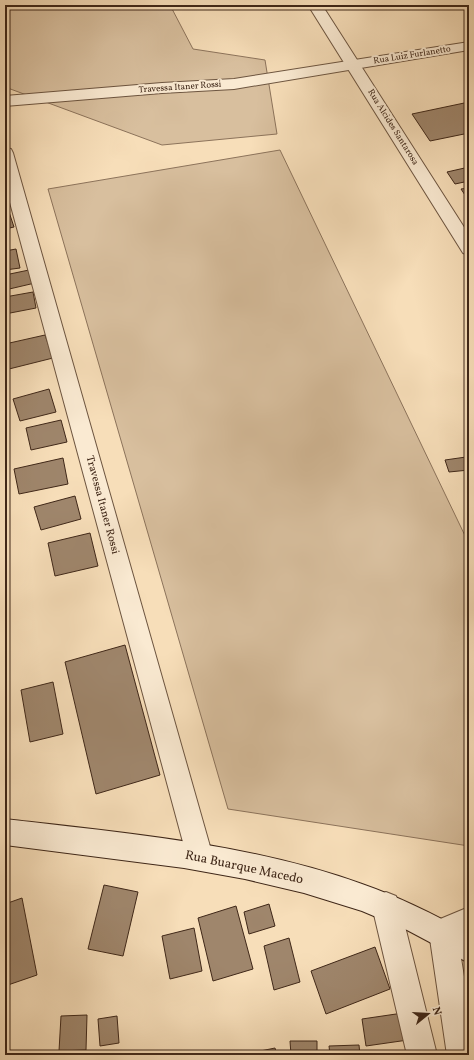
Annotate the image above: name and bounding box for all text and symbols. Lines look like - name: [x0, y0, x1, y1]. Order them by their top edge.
- street label: Rua Luiz Furlanetto: [372, 42, 452, 68]
- street label: Travessa Itaner Rossi: [138, 78, 222, 96]
- street label: Rua Alcides Santarosa: [364, 86, 422, 168]
- street label: Travessa Itaner Rossi: [82, 454, 122, 556]
- street label: Rua Buarque Macedo: [183, 847, 305, 889]
- north arrow: [408, 994, 448, 1034]
- text: N: [428, 1005, 444, 1017]

